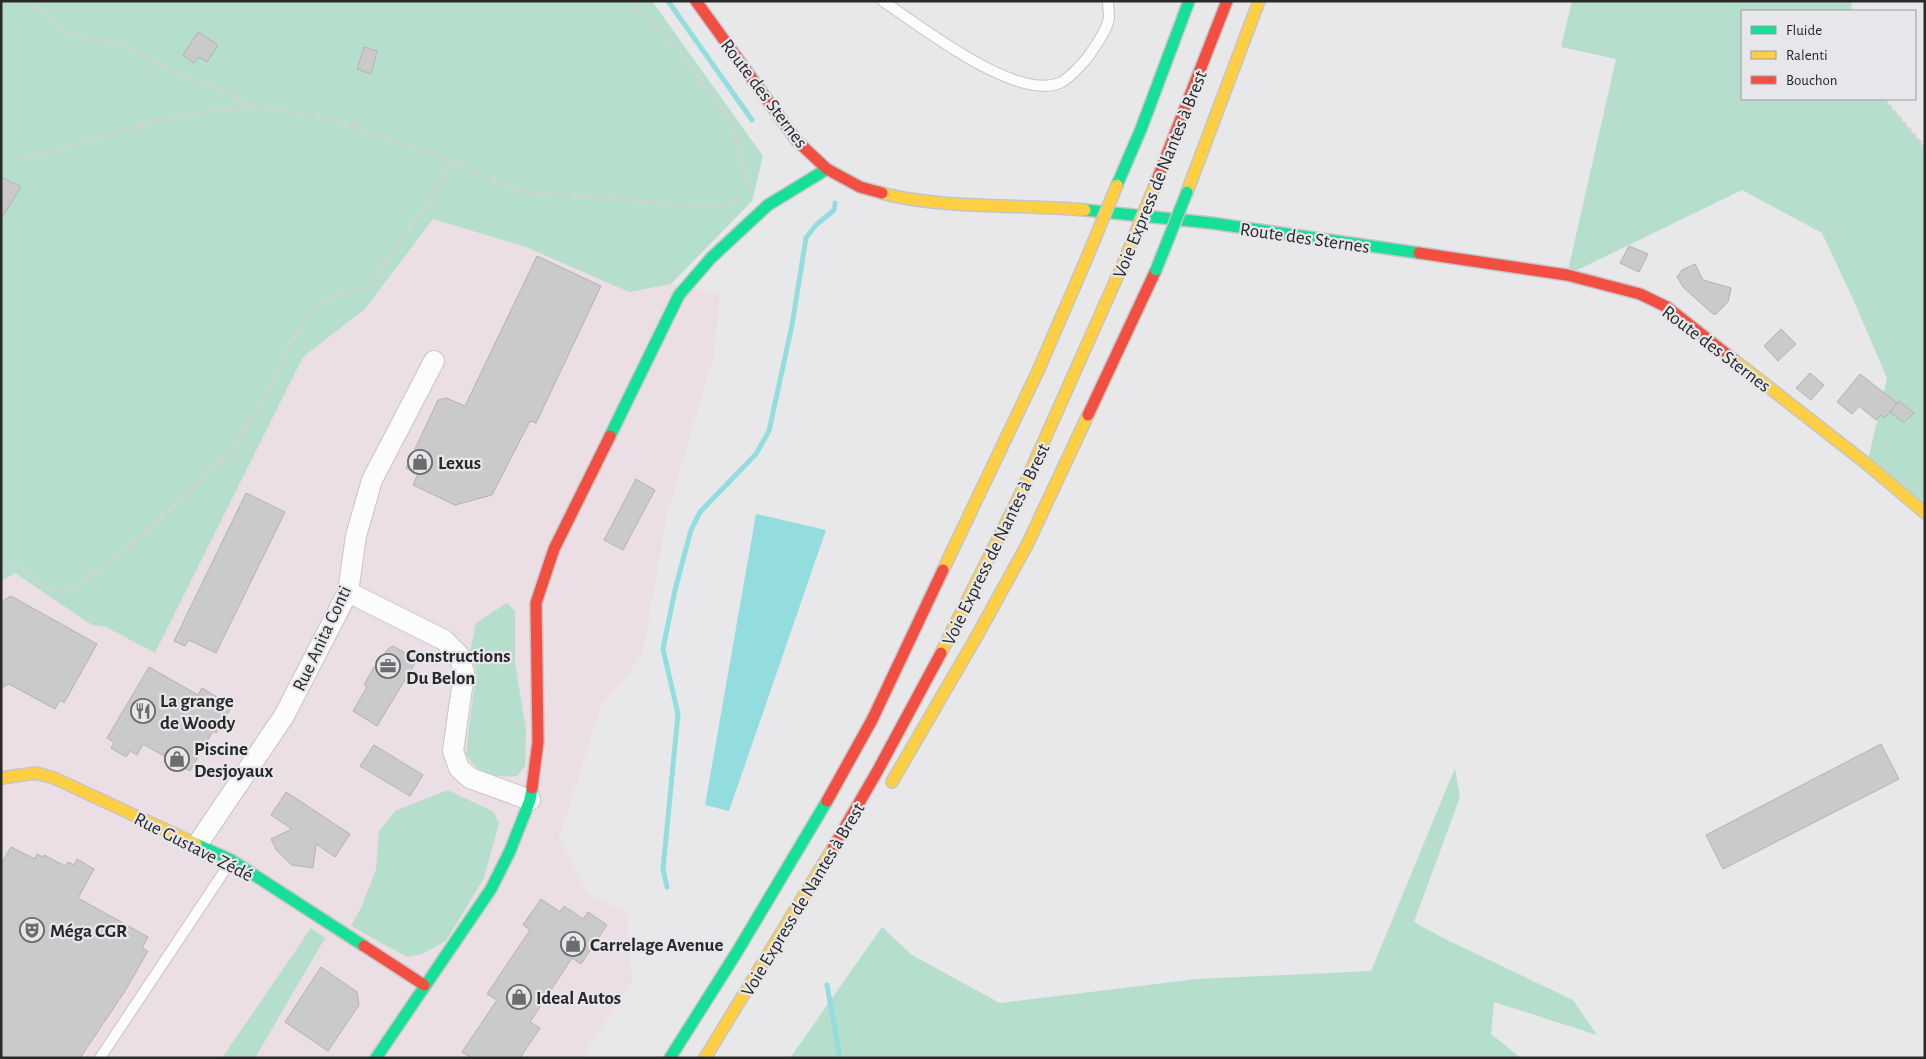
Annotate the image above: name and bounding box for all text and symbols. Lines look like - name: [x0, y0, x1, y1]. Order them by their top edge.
- legend: [1741, 10, 1916, 100]
- text: Fluide: [1786, 23, 1822, 38]
- street label: Route des Sternes: [717, 36, 811, 152]
- text: Ralenti: [1786, 48, 1828, 63]
- street label: Voie Express de Nantes à Brest: [1110, 68, 1211, 281]
- text: Bouchon: [1786, 73, 1837, 88]
- street label: Route des Sternes: [1239, 220, 1371, 257]
- street label: Route des Sternes: [1658, 302, 1774, 396]
- street label: Voie Express de Nantes à Brest: [939, 441, 1054, 649]
- shop icon: Lexus: [407, 449, 433, 475]
- place label: Lexus: [438, 454, 481, 473]
- street label: Rue Anita Conti: [290, 583, 355, 694]
- place label: Constructions Du Belon: [406, 647, 510, 688]
- office icon: Constructions Du Belon: [375, 653, 401, 679]
- place label: La grange de Woody: [160, 692, 236, 733]
- restaurant icon: La grange de Woody: [130, 698, 156, 724]
- place label: Piscine Desjoyaux: [194, 740, 274, 781]
- shop icon: Piscine Desjoyaux: [164, 746, 190, 772]
- street label: Voie Express de Nantes à Brest: [738, 800, 869, 1000]
- street label: Rue Gustave Zédé: [131, 809, 256, 885]
- theatre icon: Méga CGR: [19, 917, 45, 943]
- place label: Méga CGR: [50, 922, 127, 941]
- shop icon: Carrelage Avenue: [560, 931, 586, 957]
- place label: Carrelage Avenue: [590, 936, 723, 955]
- shop icon: Ideal Autos: [506, 984, 532, 1010]
- place label: Ideal Autos: [536, 989, 621, 1008]

